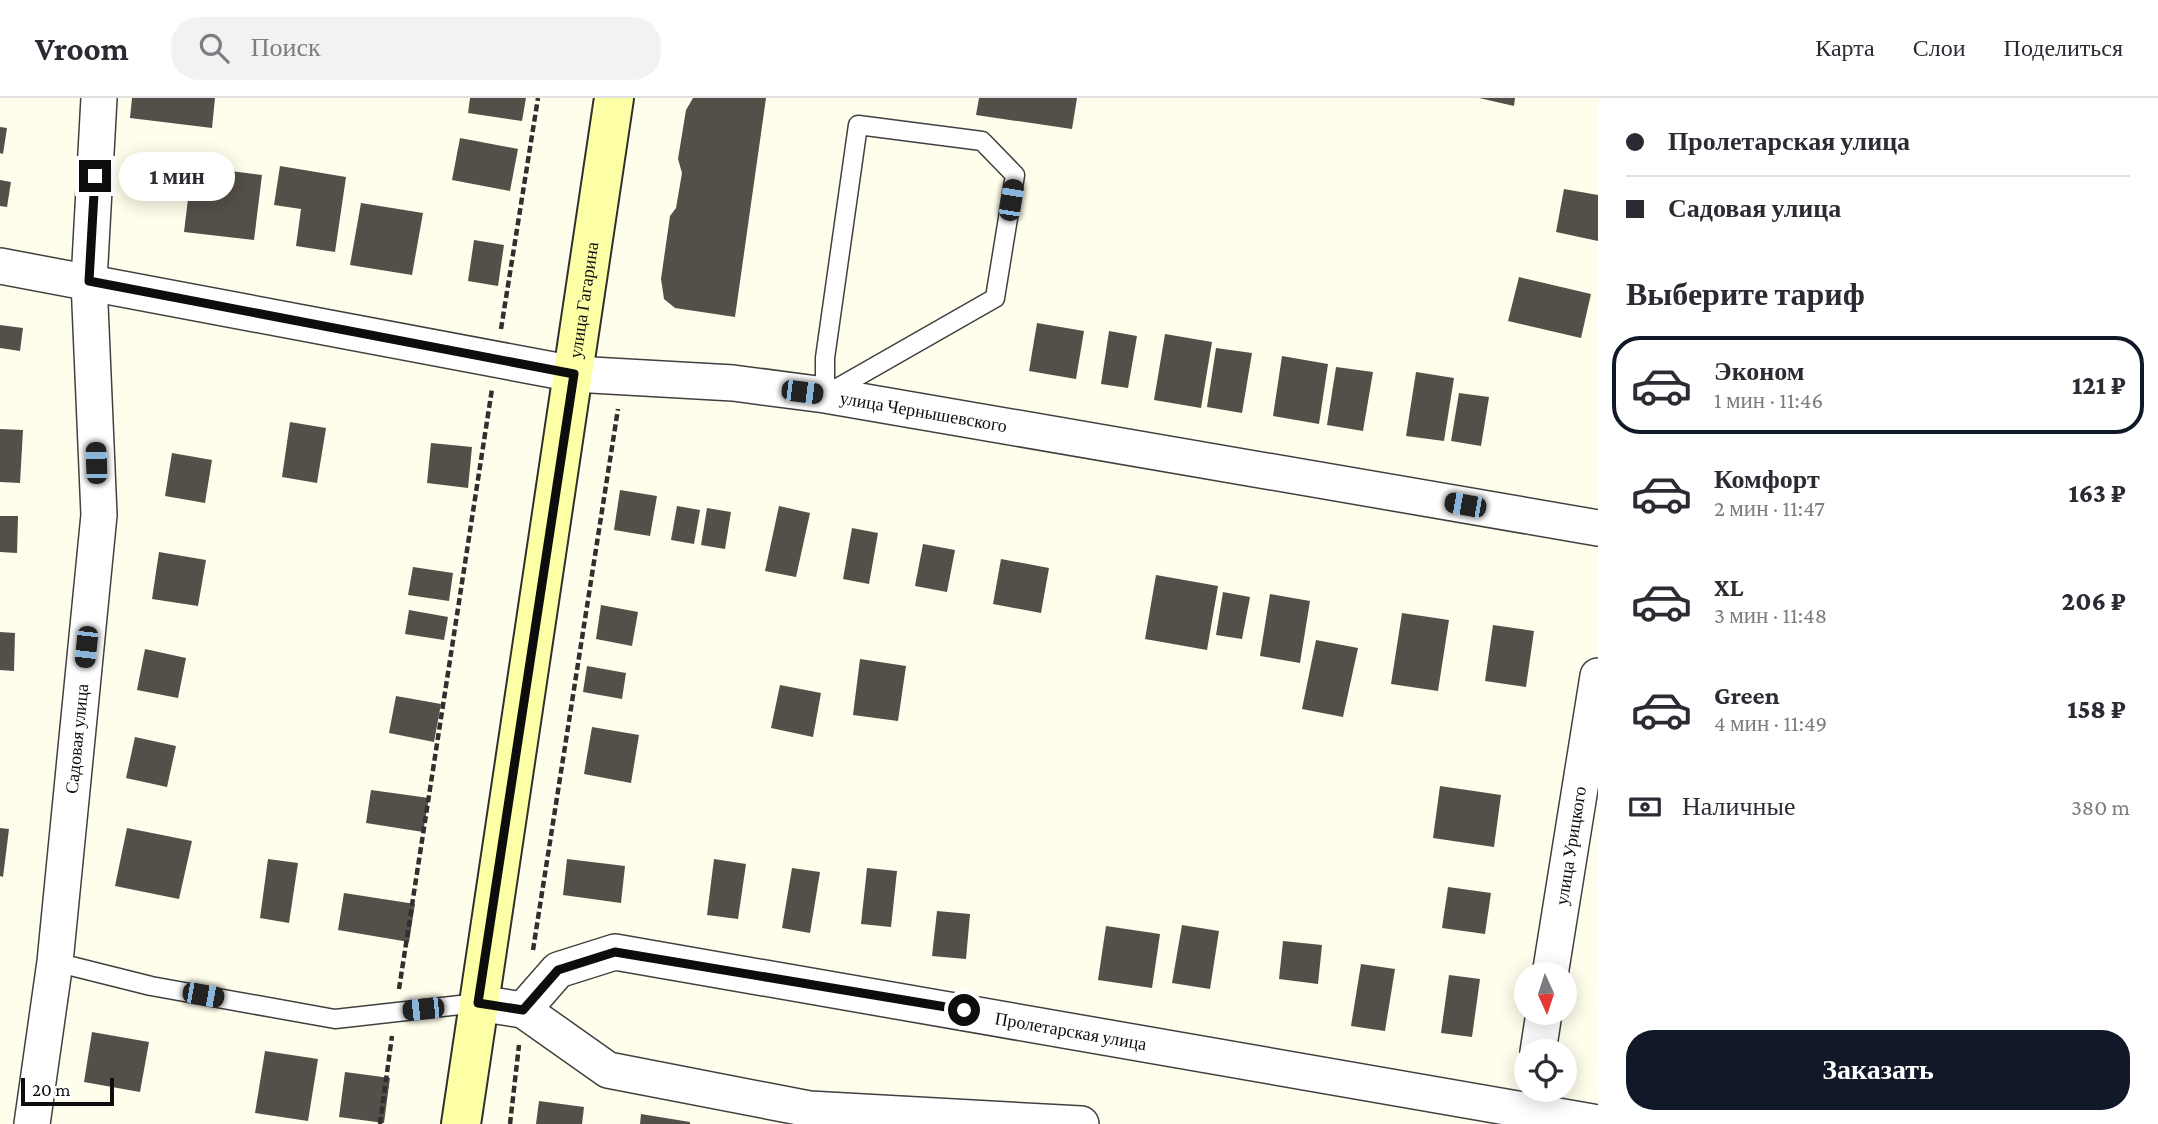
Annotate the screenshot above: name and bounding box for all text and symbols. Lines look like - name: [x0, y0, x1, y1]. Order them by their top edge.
- search box: [171, 17, 661, 80]
- icon: search: [195, 29, 233, 67]
- text: Vroom: [35, 30, 129, 67]
- text: Поиск: [251, 33, 321, 62]
- text: Карта: [1815, 34, 1875, 61]
- text: Слои: [1913, 34, 1966, 61]
- text: Поделиться: [2004, 34, 2123, 61]
- text: Пролетарская улица: [1668, 127, 1910, 156]
- callout: 1 мин: [119, 152, 235, 200]
- route end: [79, 160, 111, 192]
- text: 1 мин: [149, 163, 205, 189]
- car: [998, 178, 1025, 222]
- text: Садовая улица: [1668, 194, 1841, 223]
- street label: улица Гагарина: [565, 241, 602, 360]
- text: Выберите тариф: [1626, 276, 1865, 312]
- icon: car: [1630, 354, 1693, 417]
- text: Эконом: [1714, 357, 1804, 386]
- text: 121 ₽: [2072, 371, 2126, 400]
- car: [780, 379, 825, 405]
- text: 1 мин · 11:46: [1714, 387, 1823, 413]
- street label: улица Чернышевского: [838, 388, 1009, 436]
- car: [85, 442, 108, 484]
- icon: car: [1630, 462, 1693, 525]
- text: Комфорт: [1714, 465, 1820, 494]
- text: 163 ₽: [2069, 479, 2126, 508]
- car: [1443, 491, 1488, 519]
- text: 2 мин · 11:47: [1714, 495, 1825, 521]
- icon: car: [1630, 570, 1693, 633]
- text: XL: [1714, 573, 1743, 602]
- text: 206 ₽: [2062, 587, 2126, 616]
- text: 3 мин · 11:48: [1714, 602, 1827, 628]
- car: [74, 625, 99, 669]
- icon: car: [1630, 678, 1693, 741]
- text: Green: [1714, 681, 1780, 710]
- street label: Садовая улица: [62, 683, 92, 795]
- text: 158 ₽: [2067, 695, 2126, 724]
- text: 4 мин · 11:49: [1714, 710, 1827, 736]
- street label: улица Урицкого: [1551, 785, 1590, 907]
- icon: cash: [1626, 788, 1664, 826]
- text: Наличные: [1682, 792, 1795, 821]
- text: 380 m: [2071, 794, 2130, 820]
- north arrow: [1514, 962, 1577, 1026]
- map controls: [1514, 962, 1577, 1102]
- car: [181, 981, 226, 1009]
- route start: [948, 994, 980, 1026]
- car: [402, 996, 445, 1022]
- street label: Пролетарская улица: [993, 1008, 1148, 1054]
- button: Заказать: [1626, 1030, 2130, 1110]
- button: locate: [1514, 1039, 1577, 1102]
- scale bar: [21, 1075, 114, 1107]
- text: 20 m: [32, 1079, 71, 1100]

